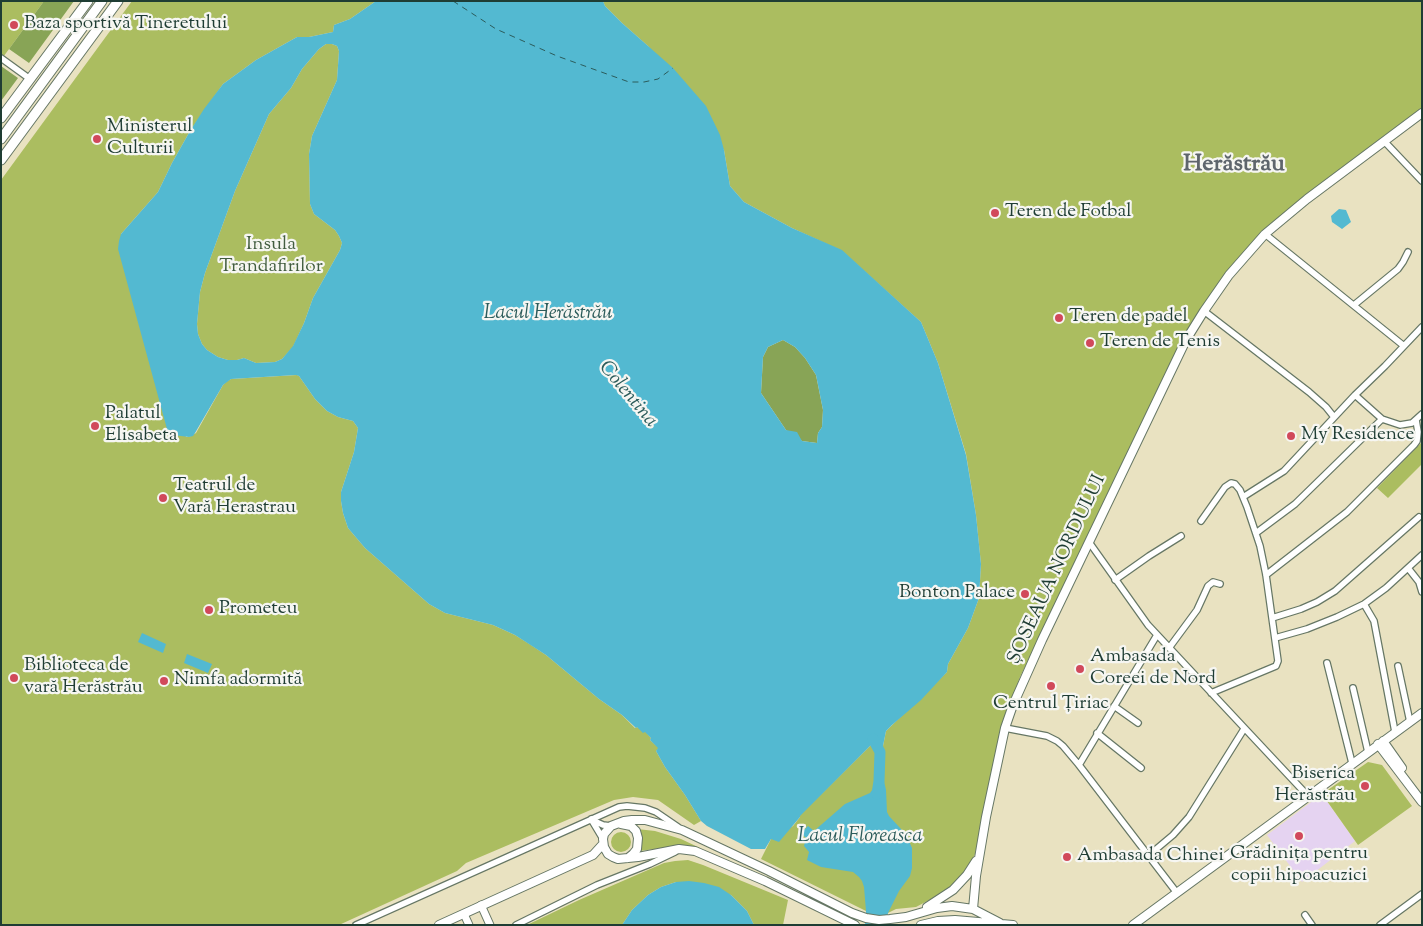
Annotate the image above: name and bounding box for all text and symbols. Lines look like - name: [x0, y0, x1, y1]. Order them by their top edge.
- place label: Baza sportivă Tineretului: [24, 14, 227, 36]
- marker: Baza sportivă Tineretului: [8, 19, 20, 31]
- place label: Ministerul Culturii: [107, 117, 193, 161]
- marker: Ministerul Culturii: [91, 133, 103, 145]
- district label: Herăstrău: [1183, 152, 1285, 180]
- place label: Teren de Fotbal: [1005, 202, 1132, 224]
- marker: Teren de Fotbal: [989, 207, 1001, 219]
- park label: Insula Trandafirilor: [219, 235, 323, 279]
- water label: Lacul Herăstrău: [483, 303, 613, 327]
- place label: Teren de padel: [1069, 307, 1188, 329]
- marker: Teren de padel: [1053, 312, 1065, 324]
- place label: Teren de Tenis: [1100, 332, 1220, 354]
- marker: Teren de Tenis: [1084, 337, 1096, 349]
- water label: Colentina: [592, 357, 662, 433]
- place label: Palatul Elisabeta: [105, 404, 178, 448]
- marker: Palatul Elisabeta: [89, 420, 101, 432]
- place label: My Residence: [1301, 425, 1414, 447]
- marker: My Residence: [1285, 430, 1297, 442]
- street label: ȘOSEAUA NORDULUI: [1004, 472, 1112, 668]
- place label: Teatrul de Vară Herastrau: [173, 476, 296, 520]
- marker: Teatrul de Vară Herastrau: [157, 492, 169, 504]
- place label: Bonton Palace: [899, 583, 1015, 605]
- marker: Bonton Palace: [1019, 588, 1031, 600]
- place label: Prometeu: [219, 599, 298, 621]
- marker: Prometeu: [203, 604, 215, 616]
- place label: Ambasada Coreei de Nord: [1090, 647, 1216, 691]
- place label: Biblioteca de vară Herăstrău: [24, 656, 143, 700]
- marker: Ambasada Coreei de Nord: [1074, 663, 1086, 675]
- place label: Nimfa adormită: [174, 670, 302, 692]
- marker: Biblioteca de vară Herăstrău: [8, 672, 20, 684]
- marker: Nimfa adormită: [158, 675, 170, 687]
- marker: Centrul Țiriac: [1045, 680, 1057, 692]
- place label: Centrul Țiriac: [993, 694, 1109, 716]
- place label: Biserica Herăstrău: [1275, 764, 1355, 808]
- marker: Biserica Herăstrău: [1359, 780, 1371, 792]
- water label: Lacul Floreasca: [797, 826, 923, 850]
- marker: Grădinița pentru copii hipoacuzici: [1293, 830, 1305, 842]
- place label: Grădinița pentru copii hipoacuzici: [1230, 844, 1368, 888]
- place label: Ambasada Chinei: [1077, 846, 1224, 868]
- marker: Ambasada Chinei: [1061, 851, 1073, 863]

